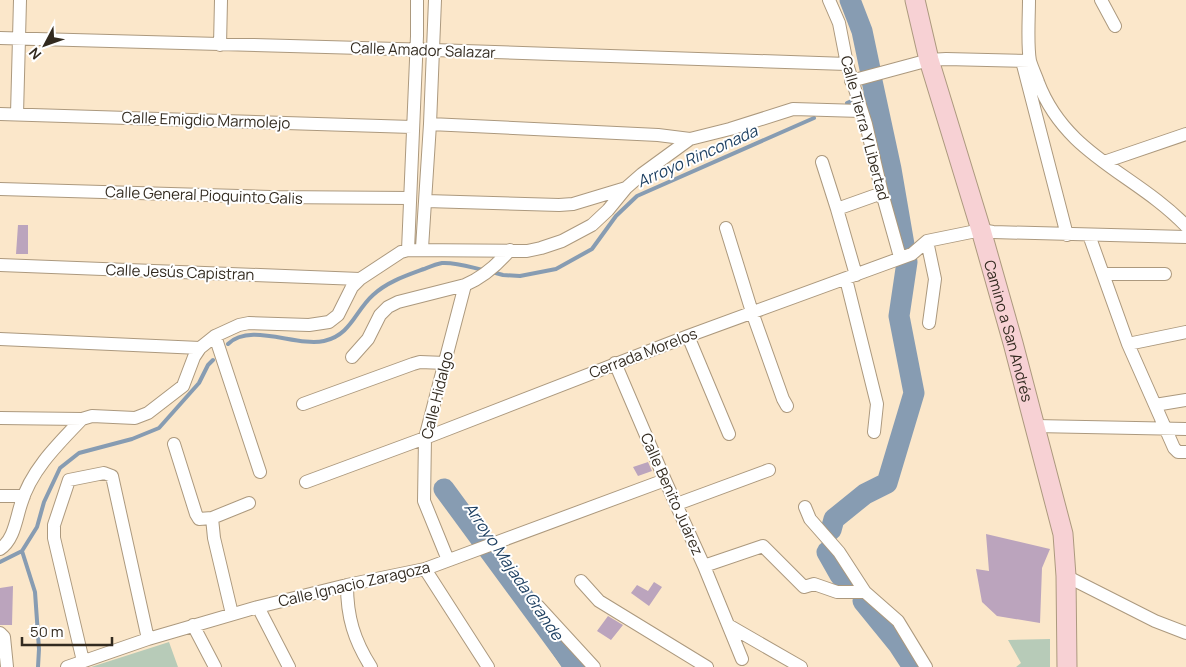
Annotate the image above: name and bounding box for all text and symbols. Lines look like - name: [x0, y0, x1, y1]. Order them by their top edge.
- north arrow: [20, 20, 70, 70]
- street label: Calle Amador Salazar: [350, 37, 497, 63]
- text: N: [24, 44, 45, 64]
- street label: Calle Tierra Y Libertad: [836, 53, 894, 203]
- street label: Calle Emigdio Marmolejo: [121, 107, 291, 133]
- water label: Arroyo Rinconada: [633, 119, 762, 192]
- street label: Calle General Pioquinto Galis: [105, 181, 303, 209]
- street label: Camino a San Andrés: [979, 257, 1038, 404]
- street label: Calle Jesús Capistran: [105, 259, 255, 285]
- street label: Cerrada Morelos: [586, 323, 700, 383]
- street label: Calle Hidalgo: [416, 349, 458, 441]
- street label: Calle Benito Juárez: [636, 430, 708, 558]
- water label: Arroyo Majada Grande: [460, 498, 569, 646]
- street label: Calle Ignacio Zaragoza: [276, 556, 432, 612]
- scale bar: [22, 614, 112, 646]
- text: 50 m: [30, 621, 64, 642]

